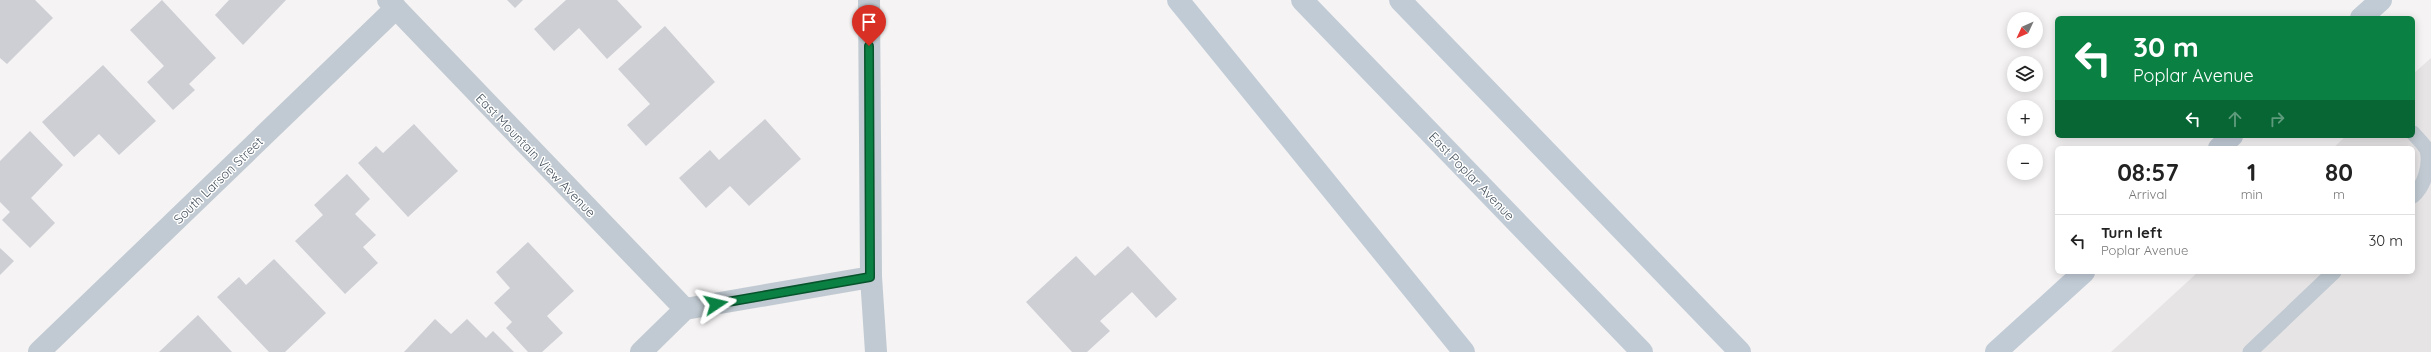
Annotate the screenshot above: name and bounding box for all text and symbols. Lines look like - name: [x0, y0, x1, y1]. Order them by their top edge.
- pin: [852, 5, 886, 46]
- icon: arrive: [858, 11, 880, 33]
- north arrow: [2007, 12, 2043, 48]
- map controls: [2007, 12, 2043, 180]
- text: 30 m: [2133, 29, 2199, 64]
- icon: left: [2067, 32, 2119, 84]
- button: layers: [2007, 56, 2043, 92]
- text: Poplar Avenue: [2133, 64, 2254, 87]
- street label: East Mountain View Avenue: [473, 90, 599, 220]
- button: +: [2007, 100, 2043, 136]
- icon: left: [2182, 108, 2204, 130]
- icon: ahead: [2224, 108, 2246, 130]
- icon: right: [2266, 108, 2288, 130]
- street label: East Poplar Avenue: [1426, 129, 1518, 223]
- street label: South Larson Street: [170, 133, 266, 227]
- button: −: [2007, 144, 2043, 180]
- text: 08:57: [2117, 157, 2179, 187]
- text: 1: [2247, 157, 2256, 187]
- text: 80: [2325, 157, 2353, 187]
- text: Arrival: [2128, 186, 2167, 202]
- text: min: [2241, 186, 2263, 202]
- text: m: [2333, 186, 2345, 202]
- text: Turn left: [2101, 223, 2163, 242]
- icon: left: [2067, 230, 2089, 252]
- text: 30 m: [2368, 231, 2403, 250]
- text: Poplar Avenue: [2101, 242, 2188, 258]
- position arrow: [695, 283, 737, 325]

